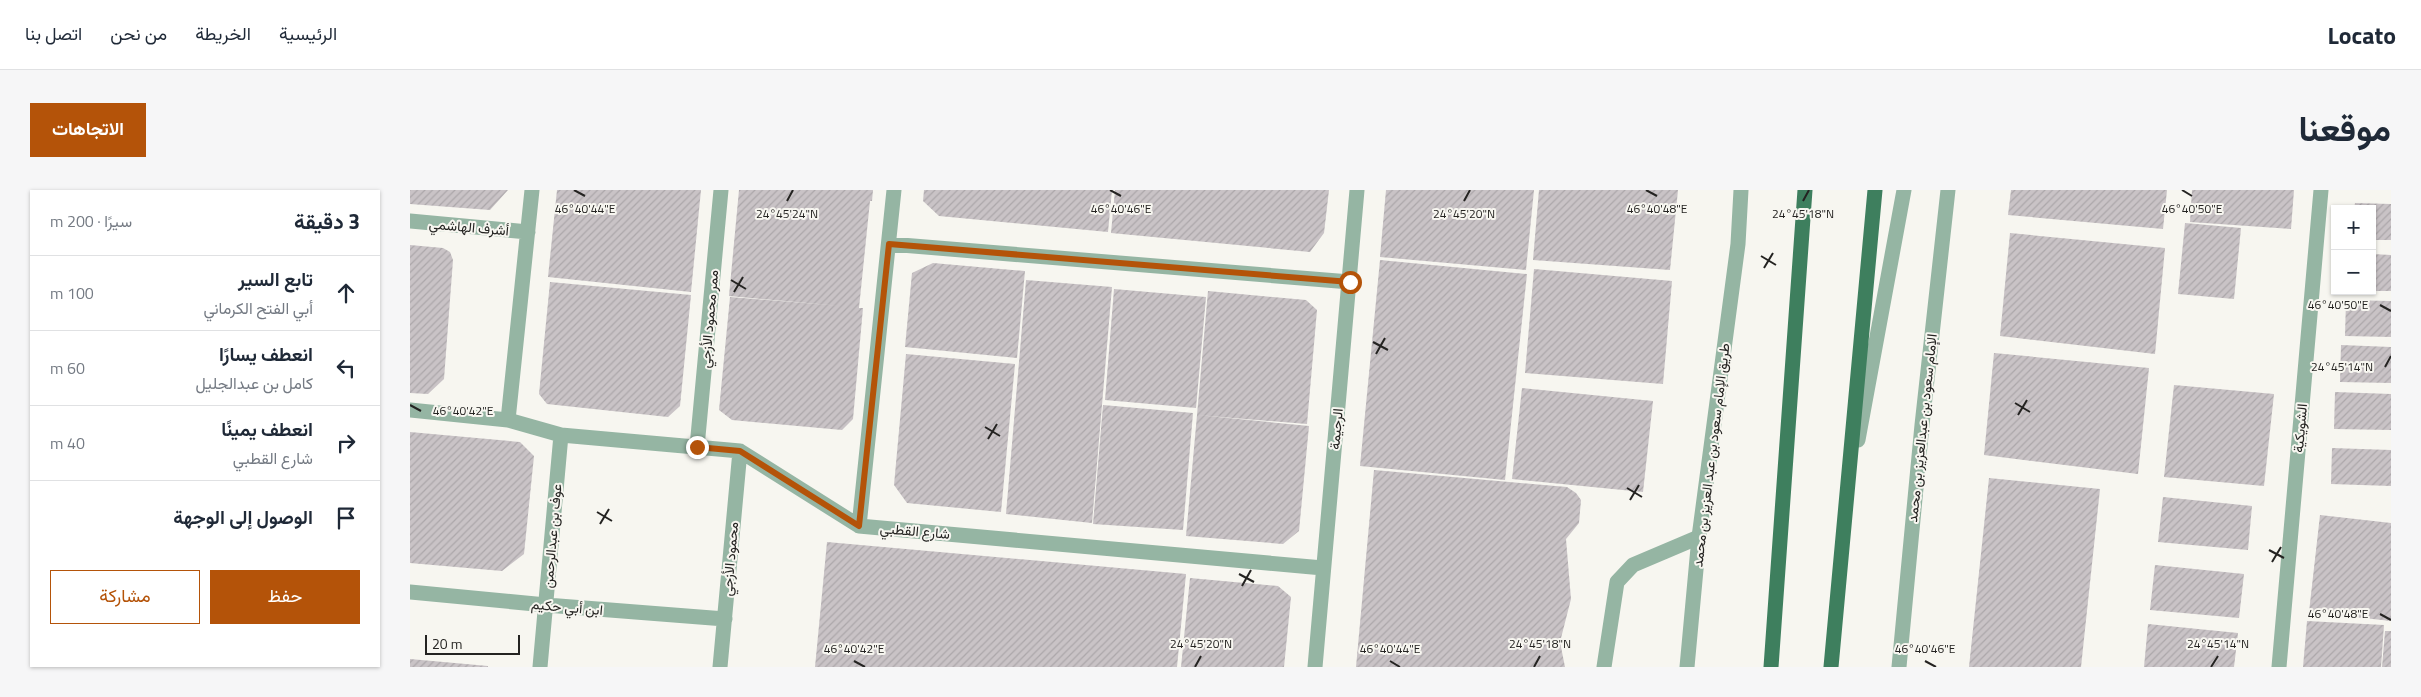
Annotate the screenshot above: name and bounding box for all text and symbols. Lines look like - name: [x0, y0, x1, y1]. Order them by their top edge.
- text: Locato: [2327, 17, 2396, 53]
- text: اتصل بنا: [25, 20, 82, 47]
- text: من نحن: [110, 20, 167, 47]
- text: الخريطة: [195, 20, 251, 47]
- text: الرئيسية: [279, 20, 337, 47]
- text: موقعنا: [2298, 101, 2391, 155]
- button: الاتجاهات: [30, 103, 146, 157]
- text: 46°40'44"E: [555, 199, 616, 218]
- text: 46°40'46"E: [1091, 199, 1152, 218]
- text: 46°40'48"E: [1627, 199, 1688, 218]
- text: 46°40'50"E: [2162, 199, 2223, 218]
- text: 24°45'24"N: [756, 204, 818, 223]
- text: 24°45'20"N: [1433, 204, 1495, 223]
- text: 24°45'18"N: [1772, 204, 1834, 223]
- text: 3 دقيقة: [294, 205, 360, 237]
- map controls: [2331, 205, 2376, 295]
- button: +: [2331, 205, 2376, 250]
- text: سيرًا · 200 m: [50, 209, 132, 233]
- street label: أشرف الهاشمي: [428, 213, 510, 242]
- button: −: [2331, 250, 2376, 295]
- text: تابع السير: [238, 264, 313, 293]
- street label: ممر محمود الأزجي: [694, 269, 725, 369]
- route start: [1339, 271, 1362, 294]
- icon: ahead: [332, 279, 360, 307]
- text: 100 m: [50, 281, 94, 305]
- text: 46°40'50"E: [2308, 295, 2369, 314]
- text: أبي الفتح الكرماني: [204, 296, 313, 320]
- street label: الإمام سعود بن عبدالعزيز بن محمد: [1901, 333, 1942, 523]
- text: انعطف يسارًا: [219, 339, 313, 368]
- street label: طريق الإمام سعود بن عبد العزيز بن محمد: [1686, 342, 1735, 568]
- icon: left: [332, 354, 360, 382]
- text: 60 m: [50, 356, 85, 380]
- text: 24°45'14"N: [2311, 357, 2373, 376]
- text: كامل بن عبدالجليل: [195, 371, 313, 395]
- text: 46°40'42"E: [433, 401, 494, 420]
- street label: الشويكية: [2287, 403, 2312, 453]
- street label: الرجيمة: [1323, 407, 1348, 450]
- text: انعطف يمينًا: [221, 414, 313, 443]
- icon: right: [332, 429, 360, 457]
- text: 40 m: [50, 431, 85, 455]
- route end: [686, 436, 709, 459]
- text: شارع القطبي: [233, 446, 313, 470]
- street label: عوف بن عبدالرحمن: [536, 483, 567, 589]
- text: الوصول إلى الوجهة: [173, 502, 313, 531]
- icon: arrive: [332, 504, 360, 532]
- street label: شارع القطبي: [879, 517, 951, 546]
- street label: محمود الأزجي: [716, 521, 745, 597]
- button: مشاركة: [50, 570, 200, 624]
- button: حفظ: [210, 570, 360, 624]
- street label: ابن أبي حكيم: [530, 593, 604, 622]
- text: 46°40'48"E: [2308, 604, 2369, 623]
- scale bar: [425, 632, 520, 655]
- text: 20 m: [432, 633, 462, 654]
- text: 24°45'20"N: [1170, 634, 1232, 653]
- text: 24°45'18"N: [1509, 634, 1571, 653]
- text: 24°45'14"N: [2187, 634, 2249, 653]
- text: 46°40'42"E: [824, 639, 885, 658]
- text: 46°40'44"E: [1360, 639, 1421, 658]
- text: 46°40'46"E: [1895, 639, 1956, 658]

